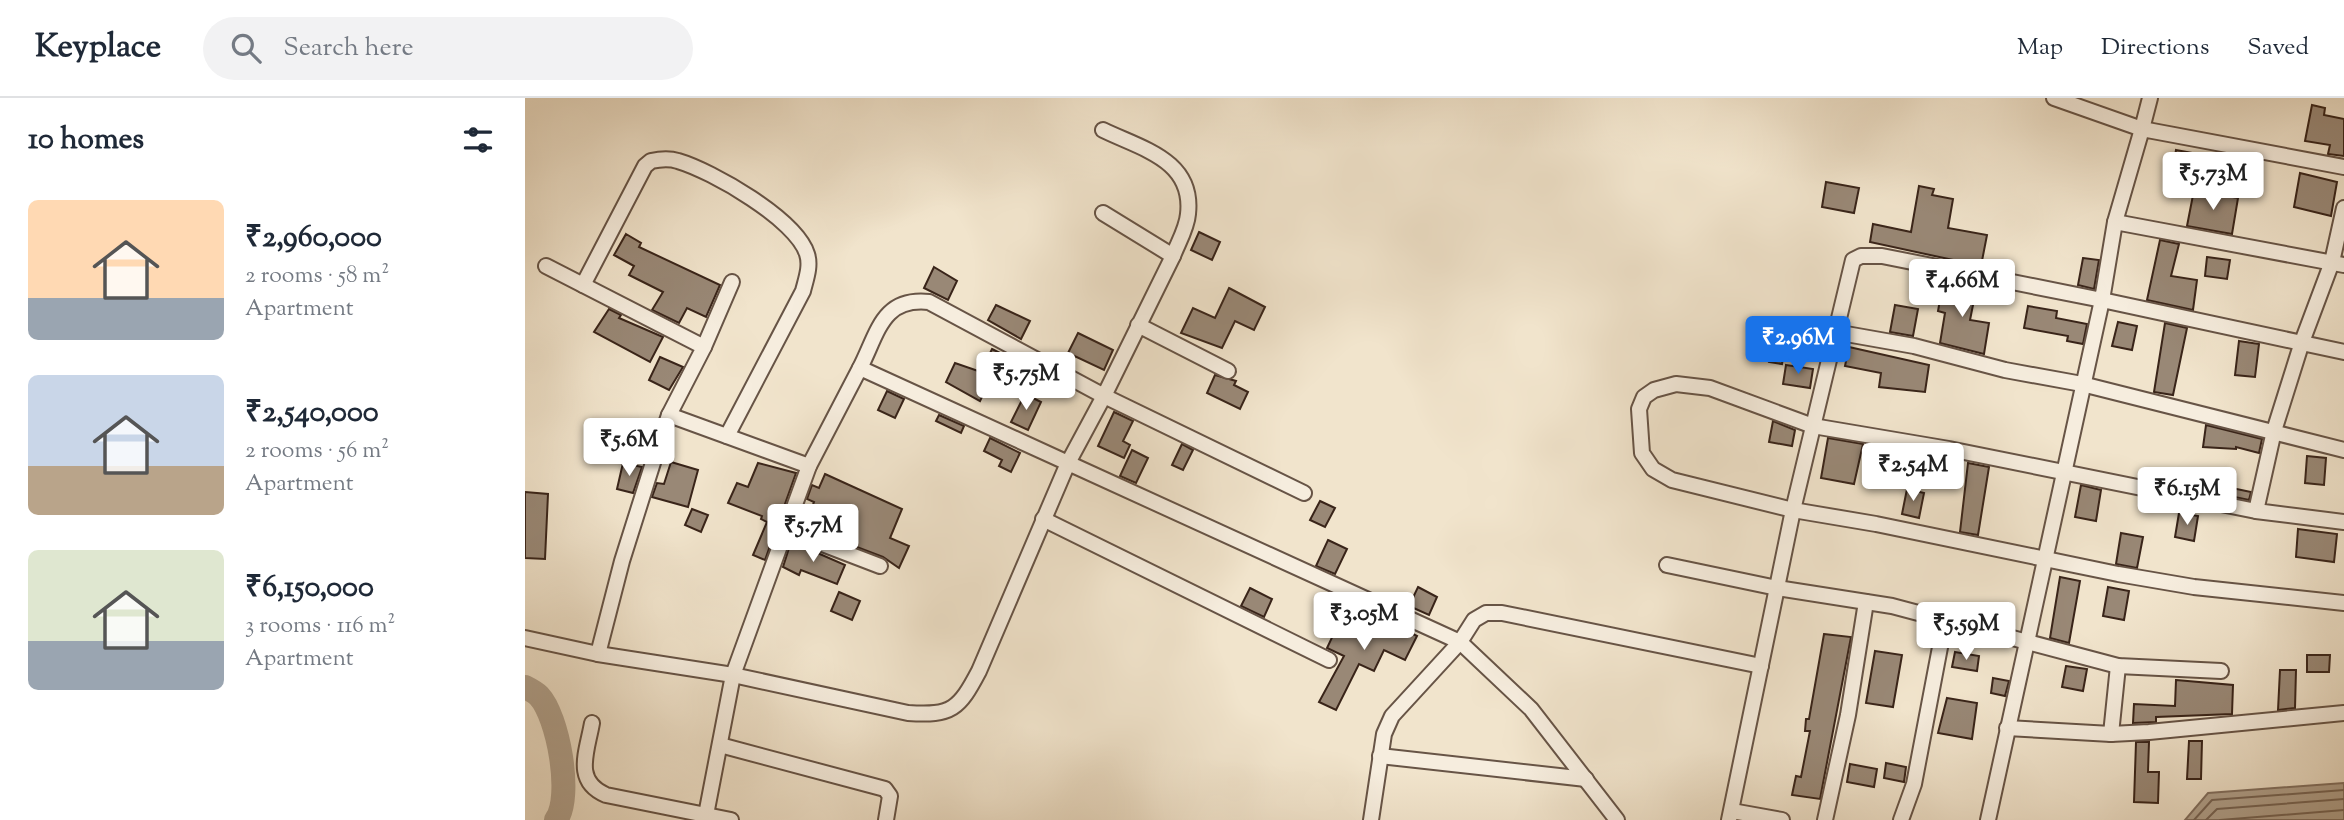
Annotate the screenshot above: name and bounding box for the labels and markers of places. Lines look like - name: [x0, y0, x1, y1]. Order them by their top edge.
- pin: ₹5.73M: [2156, 152, 2270, 212]
- pin: ₹4.66M: [1905, 260, 2019, 319]
- pin: ₹2.96M: [1741, 316, 1855, 376]
- pin: ₹5.75M: [969, 352, 1083, 412]
- pin: ₹5.6M: [580, 418, 678, 478]
- pin: ₹2.54M: [1856, 444, 1970, 503]
- pin: ₹6.15M: [2130, 468, 2244, 527]
- pin: ₹5.7M: [764, 504, 862, 564]
- pin: ₹3.05M: [1307, 592, 1421, 652]
- pin: ₹5.59M: [1909, 602, 2023, 662]

